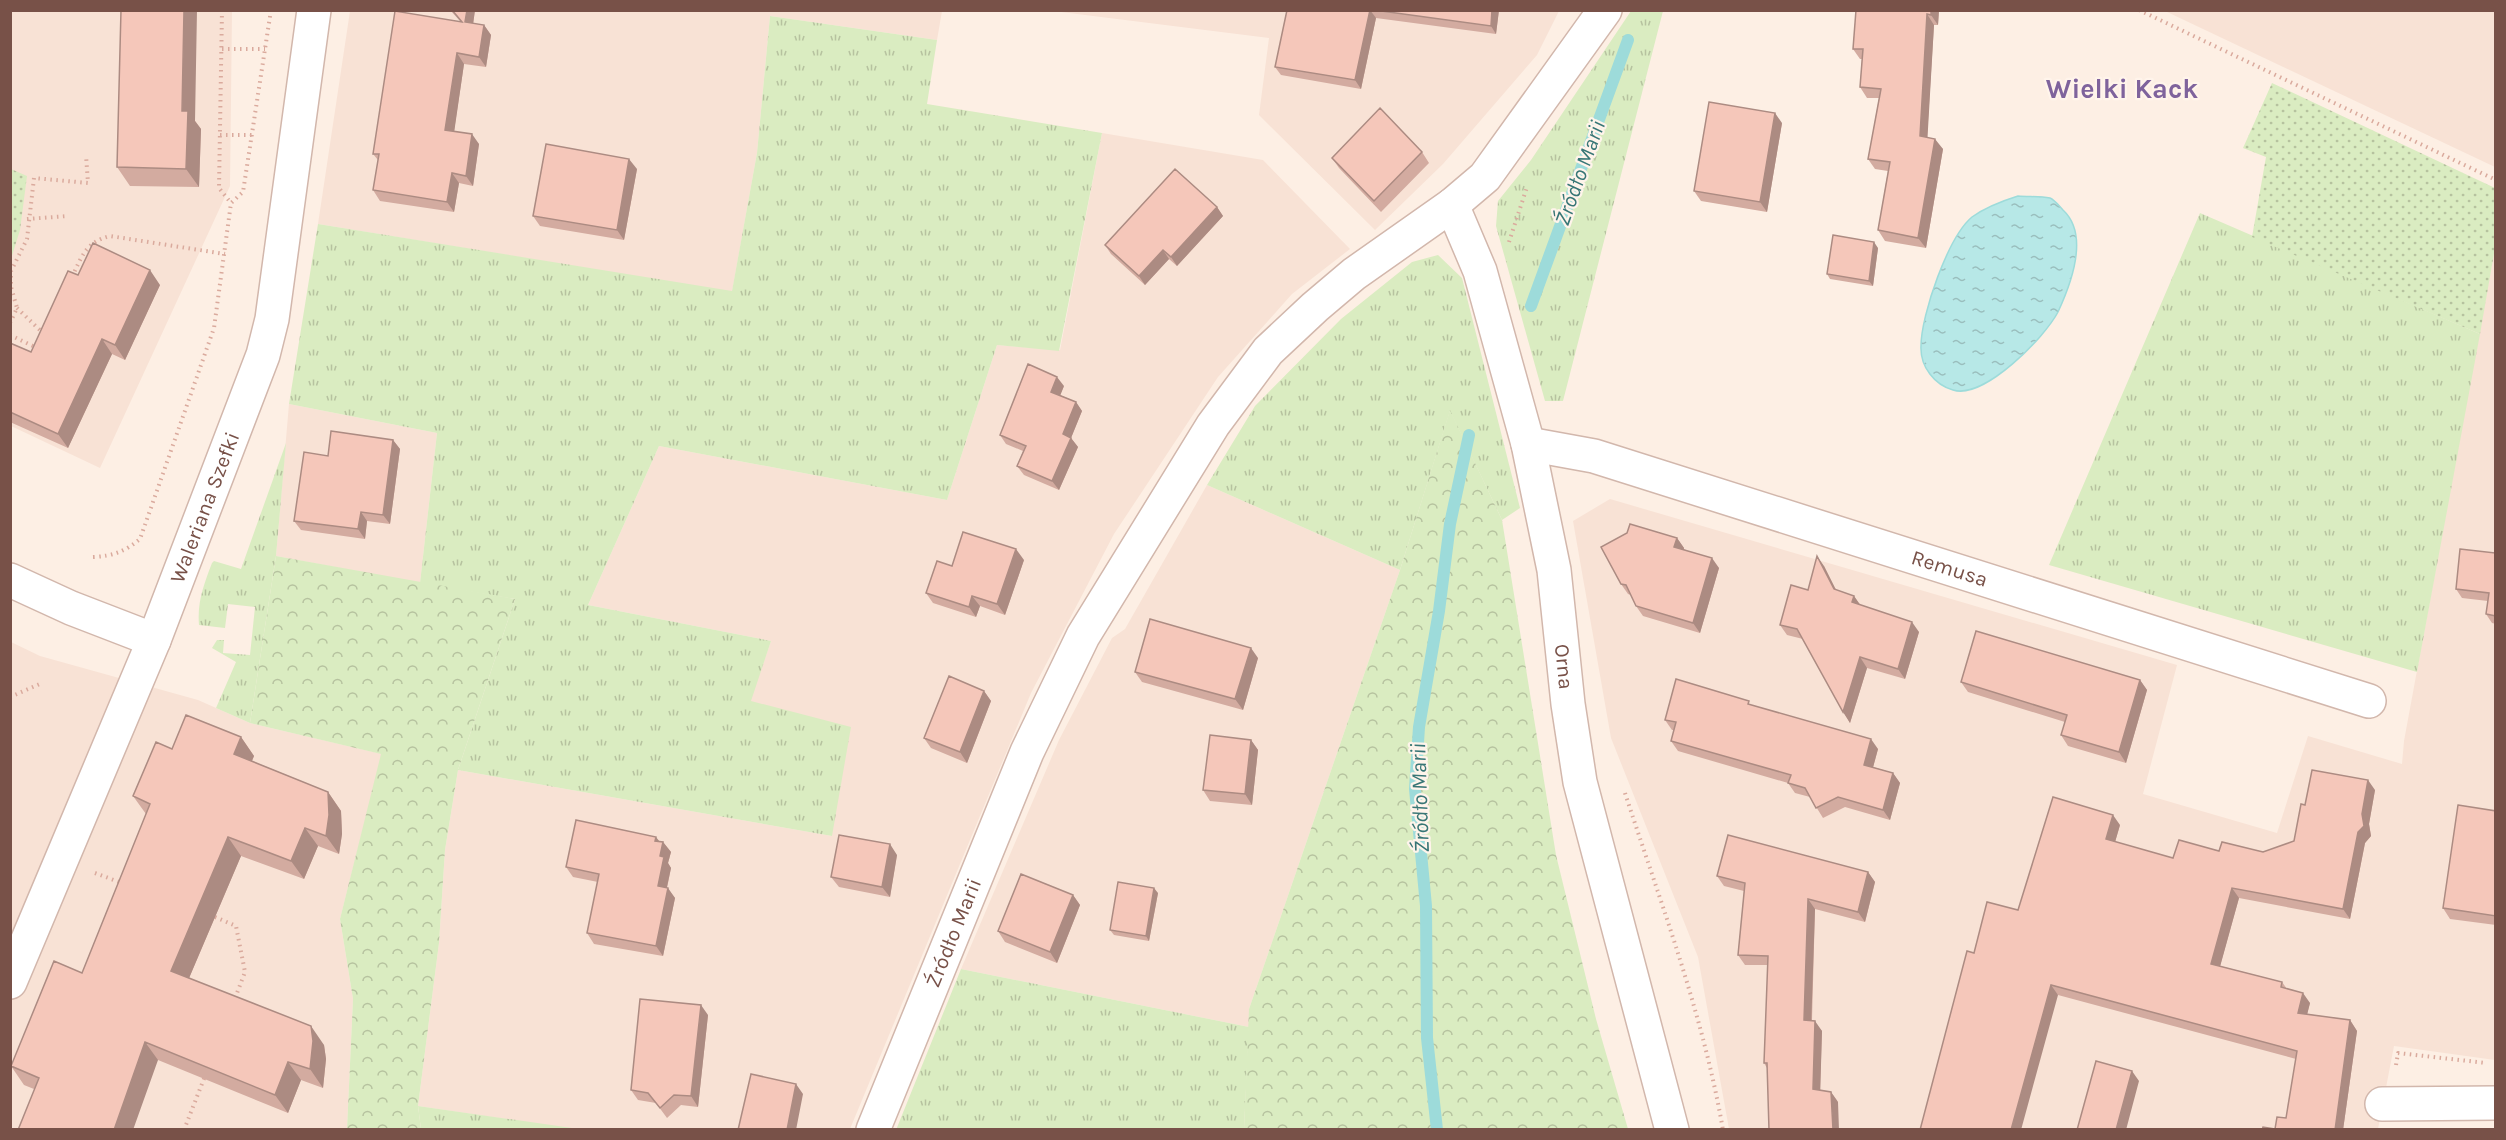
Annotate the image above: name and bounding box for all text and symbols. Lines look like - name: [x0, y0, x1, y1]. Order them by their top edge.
- district label: Wielki Kack: [2046, 73, 2198, 105]
- water label: Źródło Marii: [1549, 117, 1611, 229]
- street label: Waleriana Szefki: [165, 429, 244, 586]
- street label: Remusa: [1908, 545, 1991, 592]
- street label: Orna: [1550, 643, 1578, 690]
- water label: Źródło Marii: [1405, 742, 1435, 853]
- street label: Źródło Marii: [920, 875, 986, 991]

